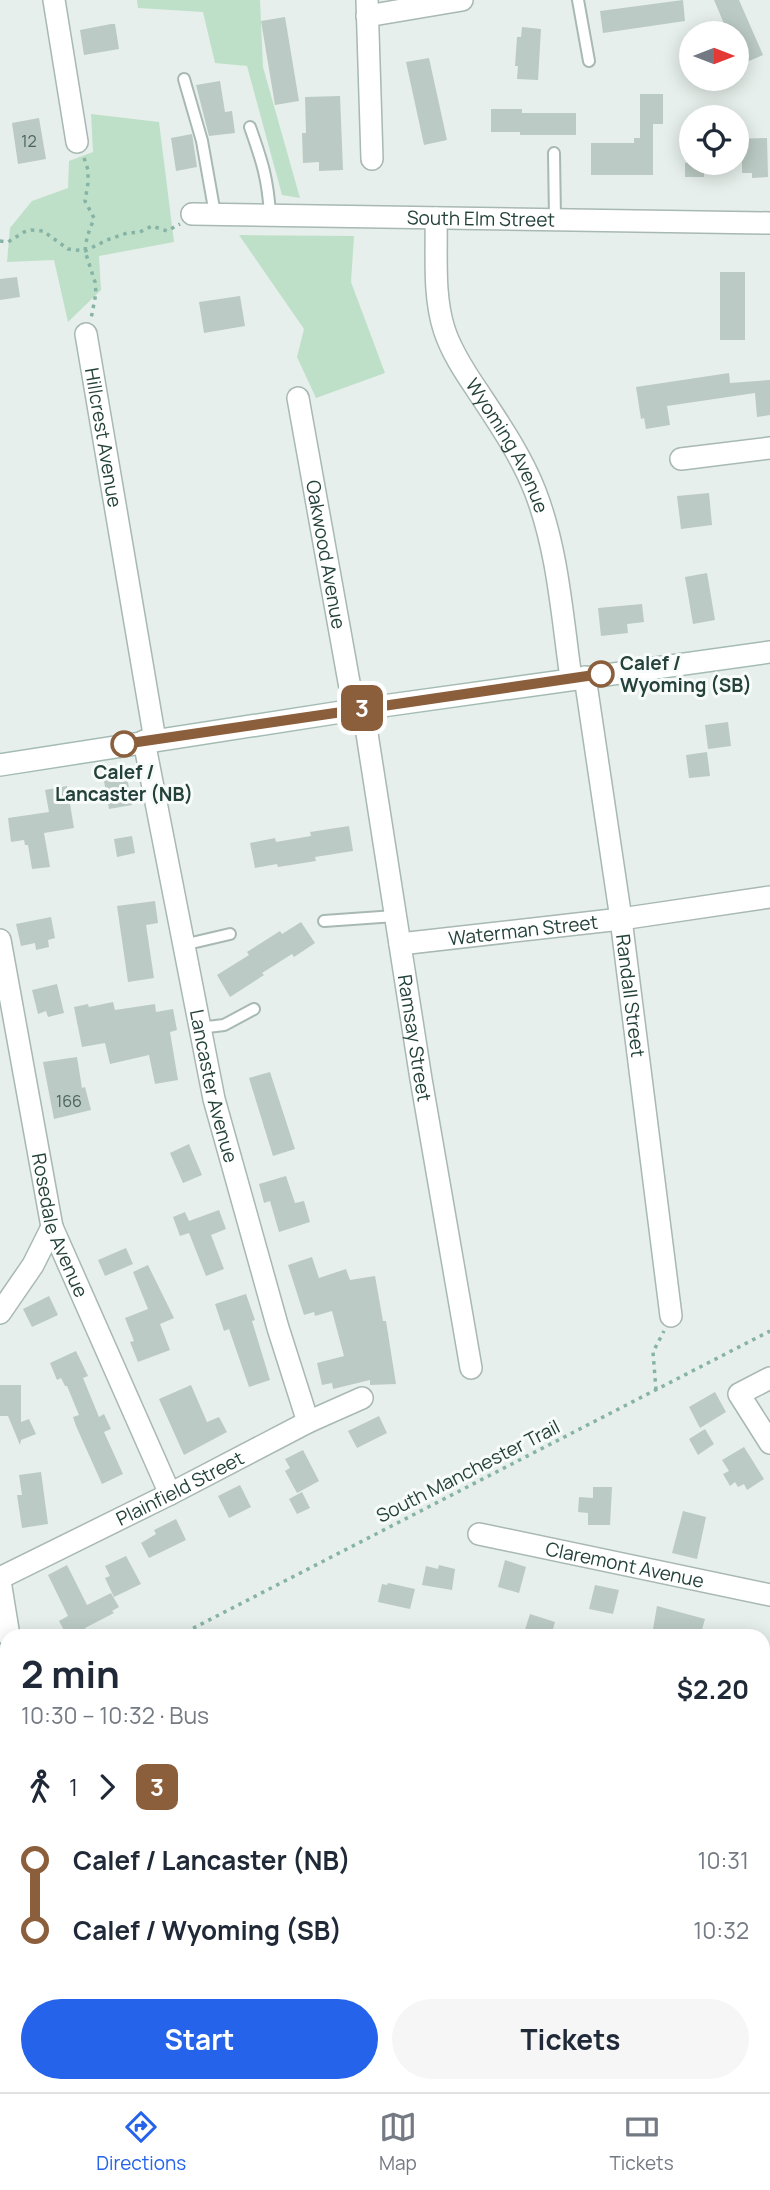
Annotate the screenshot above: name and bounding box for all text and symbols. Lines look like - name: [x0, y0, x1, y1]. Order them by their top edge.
- north arrow: [679, 21, 749, 91]
- map controls: [679, 21, 749, 175]
- button: locate: [679, 105, 749, 175]
- house number: 12: [21, 130, 37, 152]
- street label: South Elm Street: [407, 204, 555, 233]
- street label: Hillcrest Avenue: [79, 366, 128, 509]
- street label: Wyoming Avenue: [460, 373, 555, 516]
- street label: Oakwood Avenue: [300, 478, 352, 631]
- place label: Calef / Wyoming (SB): [620, 650, 752, 698]
- marker: Calef / Wyoming (SB): [588, 661, 614, 687]
- line badge: 3: [339, 685, 385, 731]
- text: 3: [355, 691, 369, 724]
- marker: Calef / Lancaster (NB): [111, 731, 137, 757]
- place label: Calef / Lancaster (NB): [55, 759, 193, 807]
- street label: Waterman Street: [447, 909, 599, 951]
- street label: Randall Street: [610, 933, 651, 1059]
- street label: Ramsay Street: [392, 973, 438, 1104]
- street label: Lancaster Avenue: [184, 1007, 244, 1166]
- house number: 166: [56, 1090, 82, 1112]
- street label: Rosedale Avenue: [26, 1151, 94, 1301]
- street label: South Manchester Trail: [372, 1413, 564, 1529]
- street label: Plainfield Street: [112, 1445, 248, 1532]
- street label: Claremont Avenue: [543, 1535, 706, 1594]
- text: 2 min: [21, 1647, 120, 1699]
- text: $2.20: [677, 1671, 749, 1707]
- text: 10:30 – 10:32 · Bus: [21, 1699, 209, 1731]
- icon: walk: [21, 1768, 59, 1806]
- icon: forward: [88, 1768, 126, 1806]
- text: 3: [150, 1770, 164, 1803]
- text: 1: [69, 1771, 78, 1803]
- text: Calef / Lancaster (NB): [73, 1842, 351, 1878]
- text: 10:31: [697, 1844, 749, 1876]
- text: Calef / Wyoming (SB): [73, 1912, 342, 1948]
- text: 10:32: [693, 1914, 749, 1946]
- button: Start: [21, 1999, 378, 2079]
- button: Tickets: [392, 1999, 749, 2079]
- tab: Directions: [96, 2108, 186, 2176]
- tab: Map: [379, 2108, 417, 2176]
- tab: Tickets: [609, 2108, 674, 2176]

